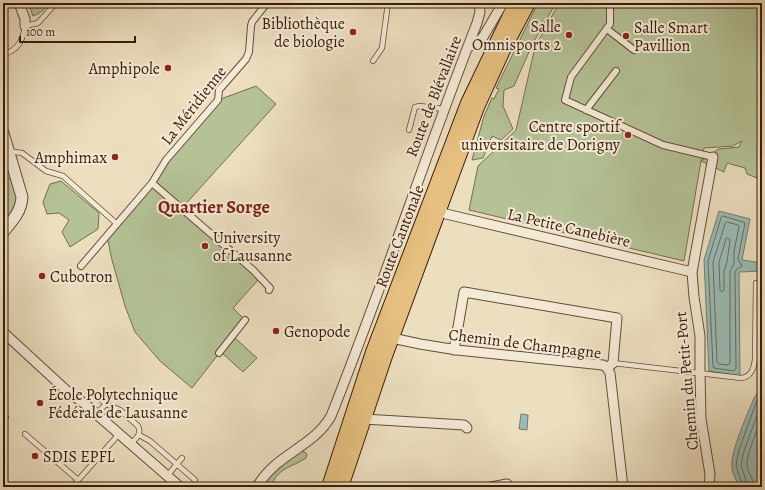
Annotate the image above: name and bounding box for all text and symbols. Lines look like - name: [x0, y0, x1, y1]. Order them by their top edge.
- place label: Bibliothèque de biologie: [262, 13, 345, 53]
- place label: Salle Omnisports 2: [472, 16, 561, 56]
- place label: Salle Smart Pavillion: [634, 17, 708, 57]
- scale bar: [20, 18, 135, 44]
- text: 100 m: [26, 24, 55, 40]
- marker: Bibliothèque de biologie: [348, 27, 358, 37]
- marker: Salle Omnisports 2: [564, 30, 574, 40]
- marker: Salle Smart Pavillion: [621, 31, 631, 41]
- street label: Route de Blévallaire: [401, 33, 467, 160]
- place label: Amphipole: [88, 58, 160, 80]
- street label: La Méridienne: [156, 62, 232, 150]
- marker: Amphipole: [163, 63, 173, 73]
- place label: Centre sportif universitaire de Dorigny: [461, 116, 623, 156]
- marker: Centre sportif universitaire de Dorigny: [623, 130, 633, 140]
- place label: Amphimax: [34, 147, 107, 169]
- marker: Amphimax: [110, 152, 120, 162]
- street label: Route Cantonale: [370, 182, 430, 291]
- district label: Quartier Sorge: [158, 195, 270, 219]
- street label: La Petite Canebière: [505, 203, 633, 253]
- place label: University of Lausanne: [213, 227, 292, 267]
- marker: University of Lausanne: [200, 241, 210, 251]
- place label: Cubotron: [50, 266, 113, 288]
- marker: Cubotron: [37, 271, 47, 281]
- street label: Chemin du Petit-Port: [670, 311, 704, 451]
- place label: Genopode: [284, 321, 350, 343]
- street label: Chemin de Champagne: [447, 324, 602, 364]
- marker: Genopode: [271, 326, 281, 336]
- place label: École Polytechnique Fédérale de Lausanne: [48, 384, 188, 424]
- marker: École Polytechnique Fédérale de Lausanne: [35, 398, 45, 408]
- place label: SDIS EPFL: [43, 446, 116, 468]
- marker: SDIS EPFL: [30, 451, 40, 461]

